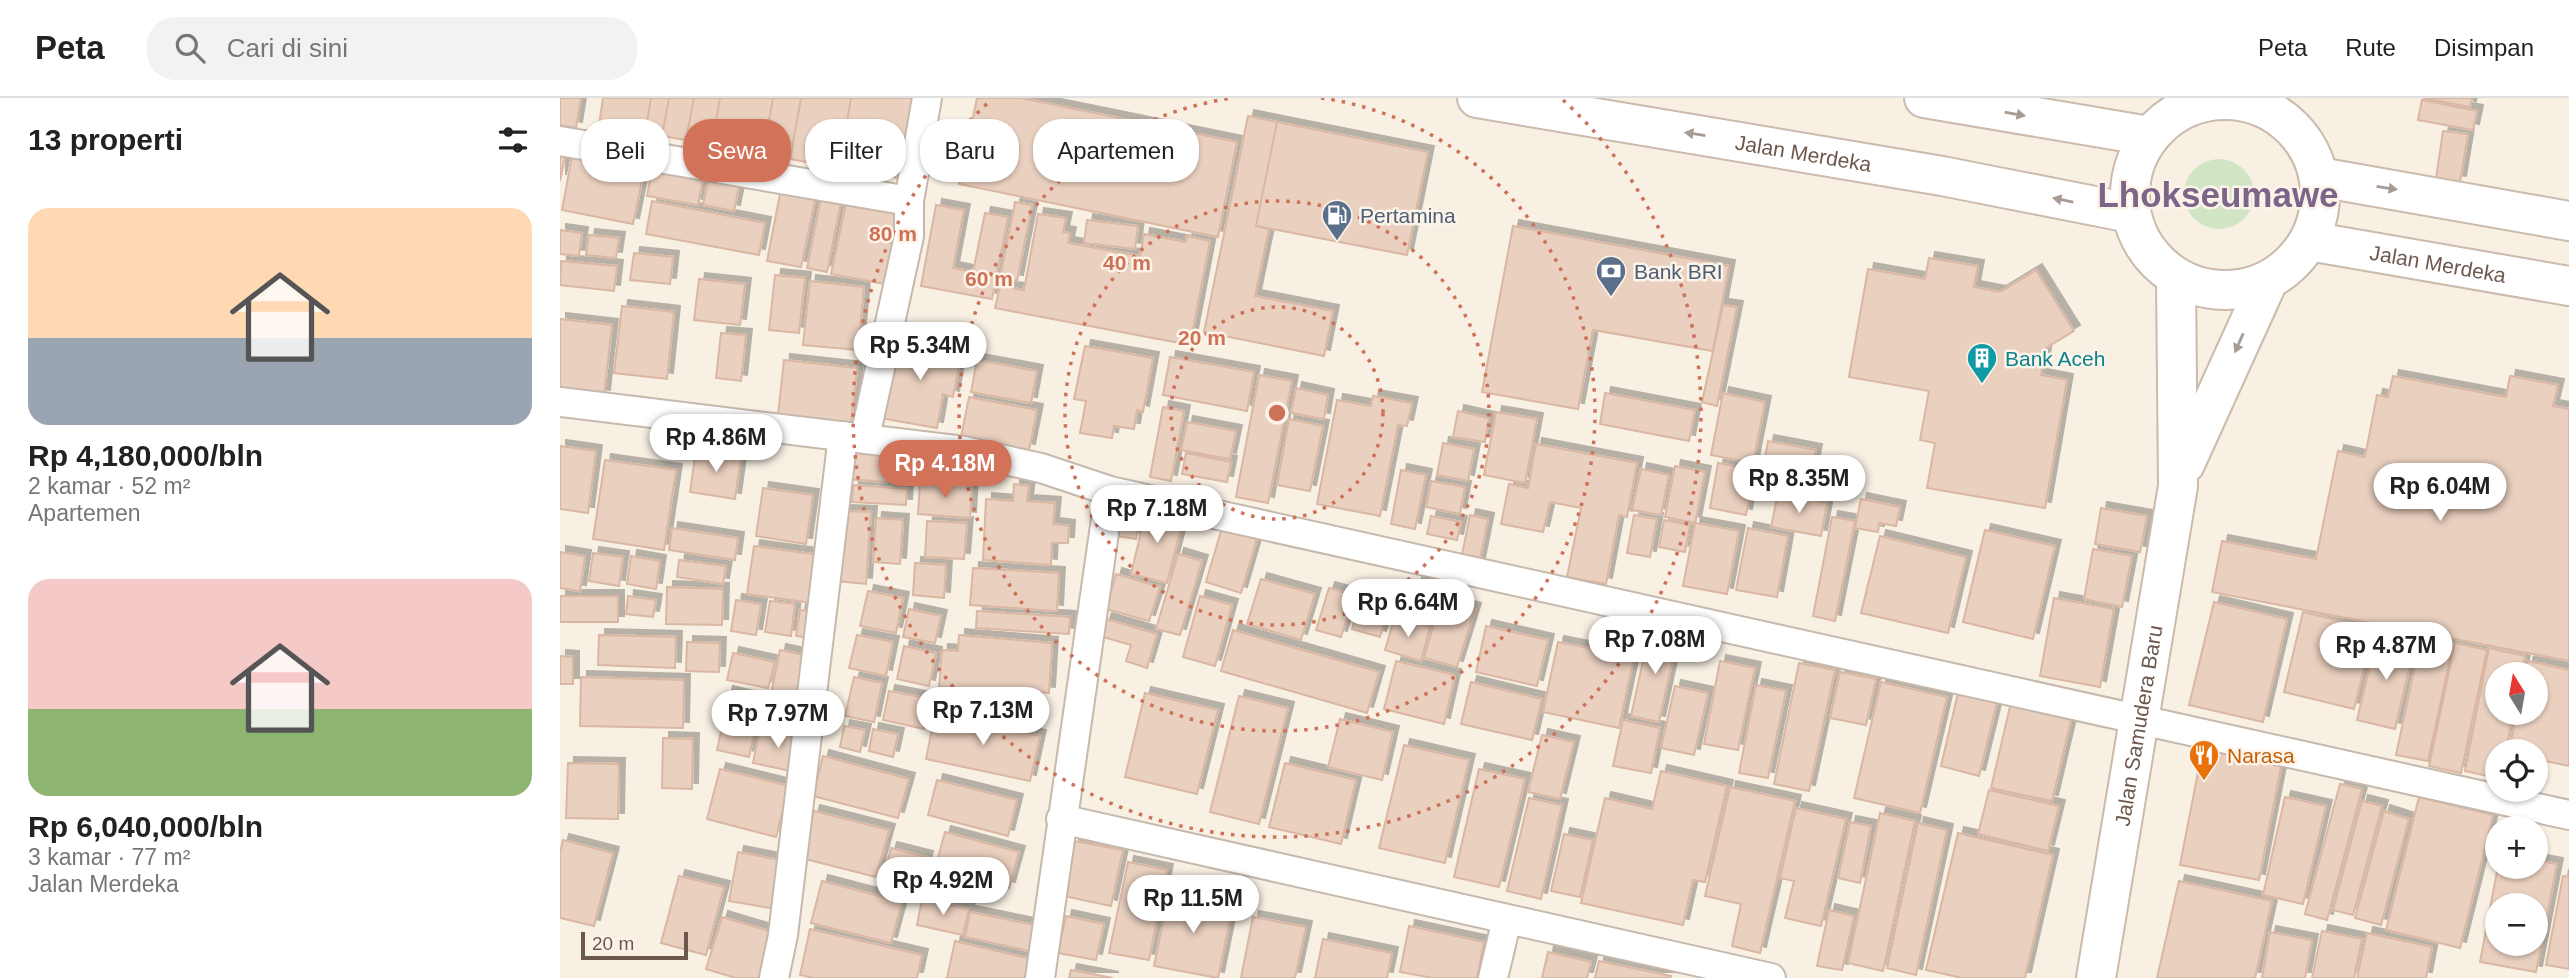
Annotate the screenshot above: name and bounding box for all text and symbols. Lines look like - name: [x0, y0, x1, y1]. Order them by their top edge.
- search box: [147, 17, 637, 80]
- text: Peta: [35, 29, 105, 66]
- icon: search: [171, 29, 209, 67]
- text: Cari di sini: [227, 33, 348, 63]
- text: Peta: [2258, 34, 2307, 61]
- text: Rute: [2345, 34, 2396, 61]
- text: Disimpan: [2434, 34, 2534, 61]
- one-way arrow: [2004, 108, 2026, 119]
- chip: Beli: [581, 119, 669, 182]
- chip: Sewa: [683, 119, 791, 182]
- chip: Filter: [805, 119, 906, 182]
- chip: Baru: [920, 119, 1019, 182]
- chip: Apartemen: [1033, 119, 1199, 182]
- icon: filters: [494, 121, 532, 159]
- text: 13 properti: [28, 123, 183, 156]
- one-way arrow: [1684, 128, 1706, 139]
- street label: Jalan Merdeka: [1734, 130, 1874, 176]
- district label: Lhokseumawe: [2097, 175, 2339, 214]
- one-way arrow: [2376, 183, 2398, 194]
- one-way arrow: [2052, 194, 2074, 205]
- fuel station icon: Pertamina: [1320, 198, 1354, 242]
- place label: Pertamina: [1360, 204, 1456, 227]
- text: 80 m: [869, 222, 917, 245]
- street label: Jalan Merdeka: [2368, 240, 2508, 286]
- text: 40 m: [1103, 251, 1151, 274]
- icon: home: [217, 254, 343, 380]
- bank icon: Bank BRI: [1594, 254, 1628, 298]
- place label: Bank BRI: [1634, 260, 1723, 283]
- text: 60 m: [965, 267, 1013, 290]
- pin: Rp 5.34M: [848, 322, 992, 382]
- text: 20 m: [1178, 326, 1226, 349]
- text: Rp 5.34M: [870, 332, 970, 358]
- one-way arrow: [2234, 333, 2245, 353]
- building icon: Bank Aceh: [1965, 341, 1999, 385]
- place label: Bank Aceh: [2005, 347, 2105, 370]
- centre of rings: [1265, 401, 1289, 425]
- pin: Rp 4.86M: [644, 414, 788, 474]
- text: Rp 4.86M: [666, 424, 766, 450]
- text: Rp 4,180,000/bln: [28, 439, 263, 472]
- pin: Rp 4.18M: [873, 440, 1017, 500]
- text: Rp 4.18M: [895, 450, 995, 476]
- pin: Rp 8.35M: [1727, 456, 1871, 515]
- pin: Rp 6.04M: [2368, 464, 2512, 523]
- text: Rp 8.35M: [1749, 465, 1849, 491]
- text: 2 kamar · 52 m²: [28, 473, 190, 499]
- text: Rp 6.04M: [2390, 473, 2490, 499]
- pin: Rp 7.18M: [1085, 486, 1229, 545]
- text: Rp 7.18M: [1107, 495, 1207, 521]
- text: Apartemen: [28, 500, 141, 526]
- pin: Rp 6.64M: [1336, 580, 1480, 639]
- text: Rp 6.64M: [1358, 589, 1458, 615]
- pin: Rp 7.08M: [1583, 616, 1727, 676]
- pin: Rp 4.87M: [2314, 622, 2458, 682]
- street label: Jalan Samudera Baru: [2110, 623, 2166, 828]
- icon: home: [217, 625, 343, 751]
- text: Rp 7.08M: [1605, 626, 1705, 652]
- text: Rp 4.87M: [2336, 632, 2436, 658]
- north arrow: [2485, 662, 2548, 724]
- map controls: [2485, 662, 2548, 956]
- pin: Rp 7.13M: [911, 688, 1055, 747]
- pin: Rp 7.97M: [706, 690, 850, 750]
- text: Rp 7.13M: [933, 697, 1033, 723]
- text: Rp 7.97M: [728, 700, 828, 726]
- restaurant icon: Narasa: [2187, 738, 2221, 782]
- button: locate: [2485, 739, 2548, 802]
- place label: Narasa: [2227, 744, 2295, 767]
- text: Rp 6,040,000/bln: [28, 810, 263, 843]
- button: +: [2485, 816, 2548, 879]
- text: 3 kamar · 77 m²: [28, 844, 190, 870]
- pin: Rp 4.92M: [871, 858, 1015, 917]
- text: Rp 4.92M: [893, 867, 993, 893]
- text: Jalan Merdeka: [28, 871, 179, 897]
- pin: Rp 11.5M: [1121, 876, 1265, 935]
- text: Rp 11.5M: [1143, 885, 1243, 911]
- button: −: [2485, 893, 2548, 956]
- scale bar: [581, 929, 688, 961]
- text: 20 m: [592, 933, 634, 954]

